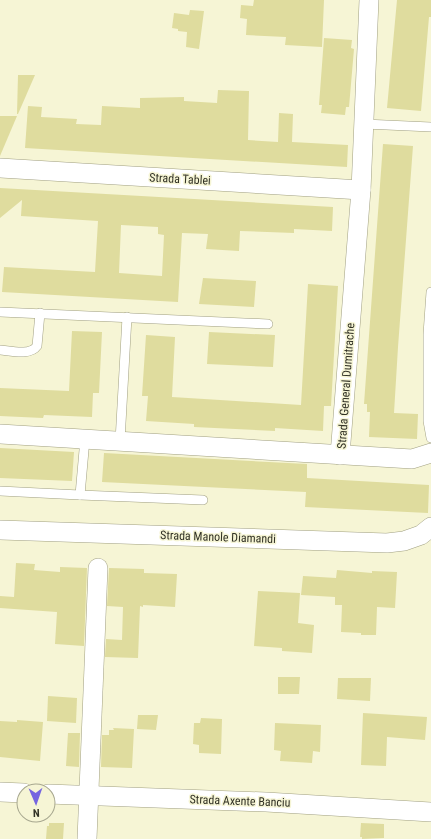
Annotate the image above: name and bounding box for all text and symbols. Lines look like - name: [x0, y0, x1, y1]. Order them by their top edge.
- street label: Strada Tablei: [149, 170, 211, 188]
- street label: Strada General Dumitrache: [335, 322, 357, 450]
- street label: Strada Manole Diamandi: [160, 528, 276, 546]
- north arrow: [16, 783, 56, 823]
- street label: Strada Axente Banciu: [189, 792, 291, 810]
- text: N: [32, 806, 40, 819]

